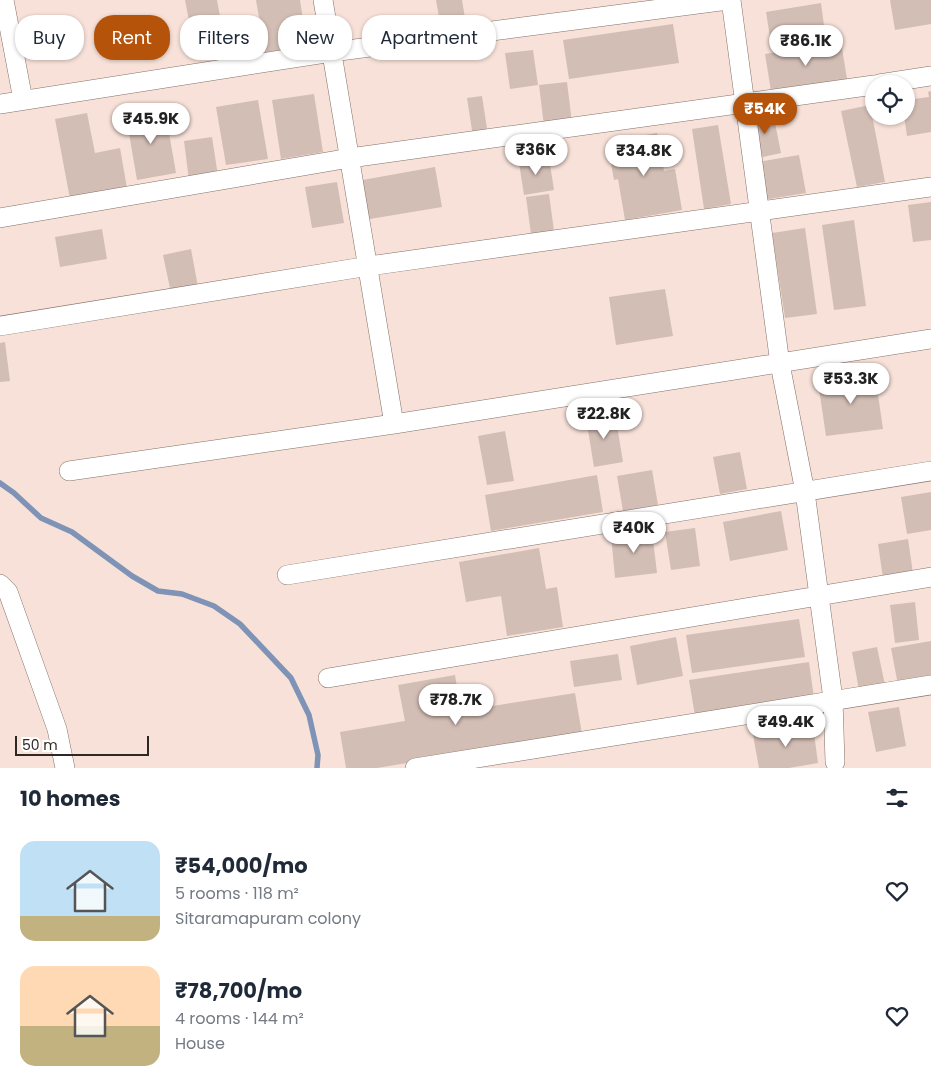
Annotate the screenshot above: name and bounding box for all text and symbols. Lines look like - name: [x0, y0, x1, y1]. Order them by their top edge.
- chip: Buy: [15, 15, 84, 60]
- chip: Rent: [94, 15, 170, 60]
- chip: Filters: [180, 15, 268, 60]
- chip: New: [278, 15, 352, 60]
- chip: Apartment: [362, 15, 496, 60]
- pin: ₹86.1K: [765, 24, 847, 67]
- text: ₹86.1K: [780, 29, 832, 52]
- map controls: [865, 75, 915, 125]
- button: locate: [865, 75, 915, 125]
- pin: ₹54K: [735, 92, 795, 135]
- text: ₹54K: [744, 97, 786, 120]
- pin: ₹45.9K: [110, 102, 192, 145]
- text: ₹45.9K: [123, 107, 179, 130]
- pin: ₹36K: [506, 134, 566, 176]
- pin: ₹34.8K: [603, 134, 685, 177]
- text: ₹36K: [516, 138, 556, 161]
- text: ₹34.8K: [616, 139, 672, 162]
- pin: ₹53.3K: [810, 362, 892, 405]
- text: ₹53.3K: [824, 367, 879, 390]
- pin: ₹22.8K: [563, 398, 645, 440]
- text: ₹22.8K: [577, 402, 631, 425]
- pin: ₹40K: [604, 512, 664, 554]
- text: ₹40K: [613, 516, 655, 539]
- pin: ₹78.7K: [415, 684, 497, 726]
- text: ₹78.7K: [430, 688, 482, 711]
- pin: ₹49.4K: [745, 706, 827, 748]
- text: ₹49.4K: [758, 710, 814, 733]
- scale bar: [15, 733, 149, 756]
- text: 50 m: [22, 735, 58, 755]
- text: 10 homes: [20, 784, 120, 813]
- icon: filters: [883, 784, 911, 812]
- text: ₹54,000/mo: [175, 851, 308, 880]
- icon: home: [60, 861, 120, 921]
- icon: heart: [883, 877, 911, 905]
- text: 5 rooms · 118 m²: [175, 882, 299, 905]
- text: Sitaramapuram colony: [175, 907, 361, 930]
- text: ₹78,700/mo: [175, 976, 302, 1005]
- icon: home: [60, 986, 120, 1046]
- icon: heart: [883, 1002, 911, 1030]
- text: 4 rooms · 144 m²: [175, 1007, 304, 1030]
- text: House: [175, 1032, 225, 1055]

